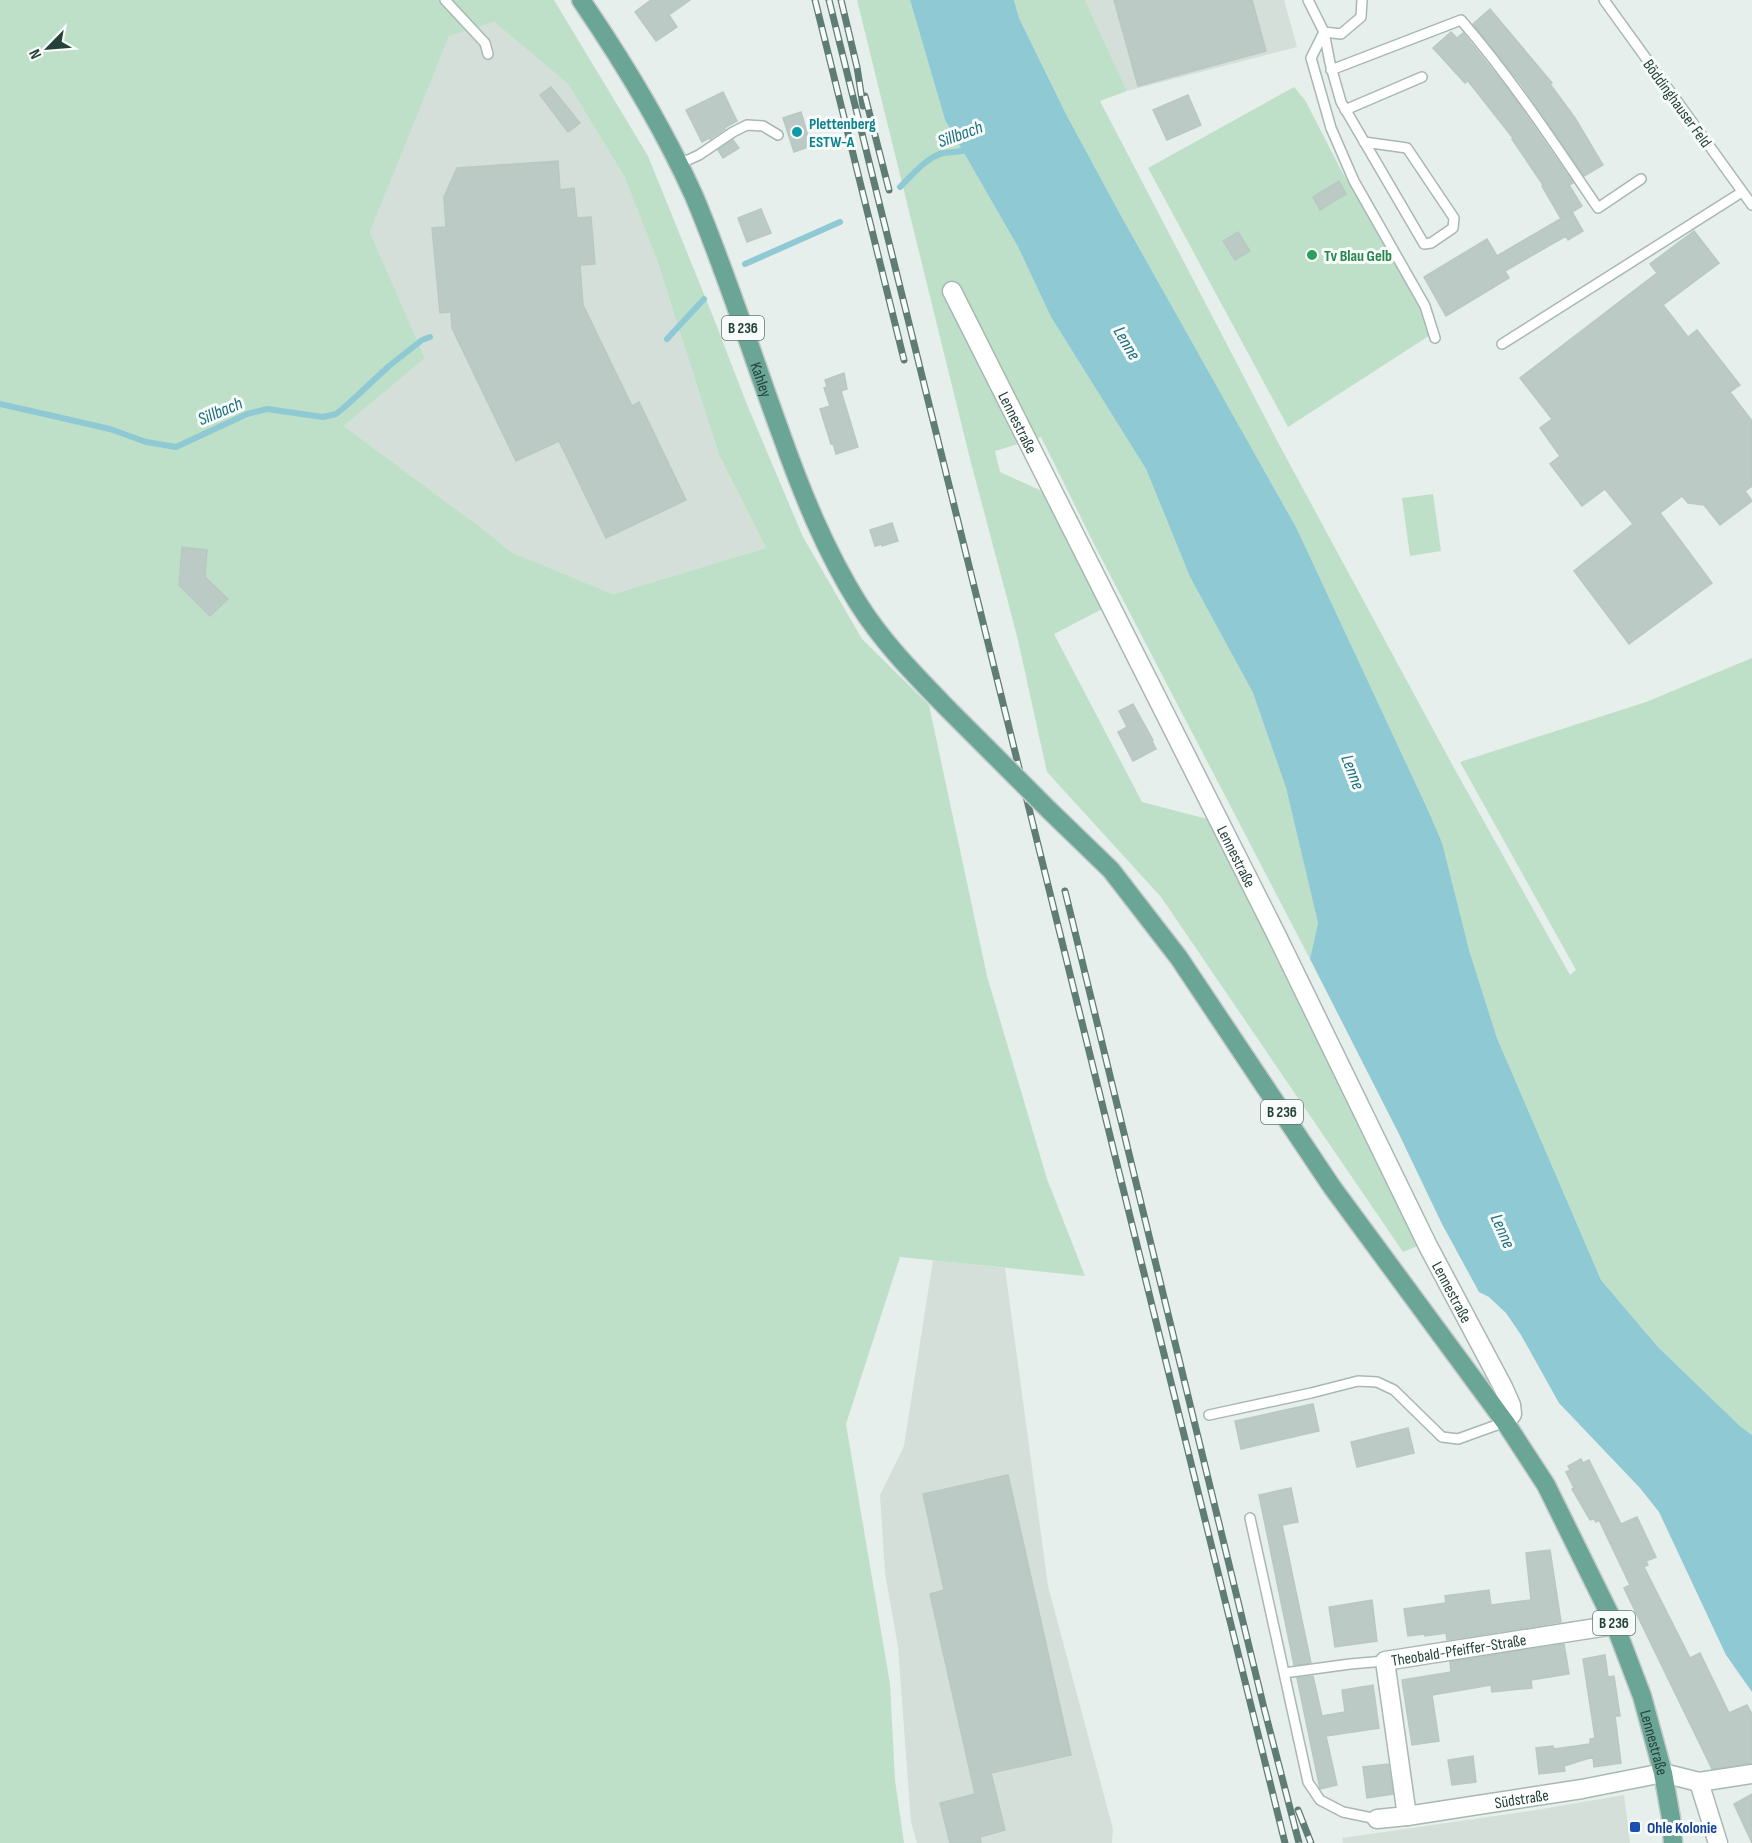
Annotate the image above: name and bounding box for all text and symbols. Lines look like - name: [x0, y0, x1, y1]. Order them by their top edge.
- north arrow: [18, 18, 78, 78]
- text: N: [25, 46, 46, 62]
- street label: Böddinghauser Feld: [1638, 56, 1715, 152]
- place label: Plettenberg ESTW-A: [809, 115, 876, 152]
- water label: Sillbach: [935, 116, 986, 152]
- marker: Plettenberg ESTW-A: [790, 125, 804, 139]
- place label: Tv Blau Gelb: [1324, 247, 1392, 266]
- marker: Tv Blau Gelb: [1305, 248, 1319, 262]
- road number: B 236: [722, 316, 764, 340]
- water label: Lenne: [1109, 323, 1145, 364]
- street label: Kahley: [745, 360, 775, 400]
- street label: Lennestraße: [993, 389, 1040, 457]
- water label: Sillbach: [195, 393, 246, 430]
- water label: Lenne: [1336, 752, 1369, 792]
- street label: Lennestraße: [1212, 823, 1259, 891]
- road number: B 236: [1261, 1100, 1303, 1124]
- water label: Lenne: [1486, 1211, 1519, 1252]
- street label: Lennestraße: [1427, 1259, 1475, 1326]
- road number: B 236: [1593, 1611, 1635, 1635]
- street label: Theobald-Pfeiffer-Straße: [1390, 1631, 1528, 1671]
- street label: Lennestraße: [1635, 1708, 1671, 1777]
- street label: Südstraße: [1493, 1786, 1550, 1813]
- place label: Ohle Kolonie: [1647, 1819, 1717, 1838]
- marker: Ohle Kolonie: [1628, 1820, 1642, 1834]

